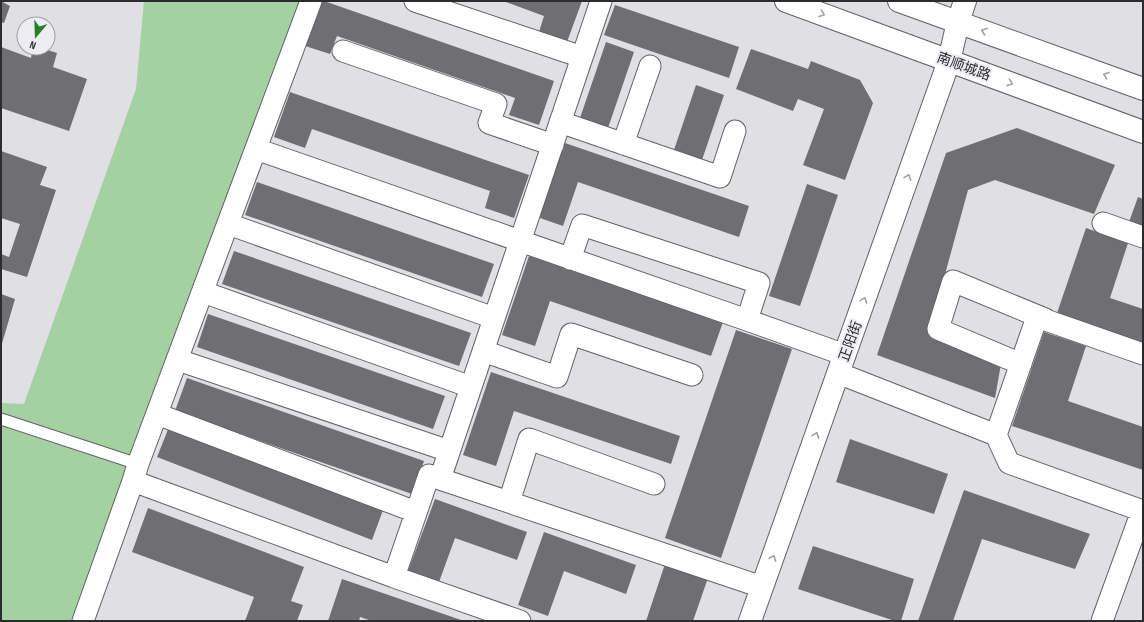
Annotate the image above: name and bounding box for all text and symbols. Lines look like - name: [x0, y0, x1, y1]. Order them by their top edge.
- one-way arrow: [819, 10, 826, 18]
- north arrow: [16, 16, 56, 56]
- one-way arrow: [981, 28, 988, 36]
- text: N: [28, 38, 38, 52]
- street label: 南顺城路: [935, 49, 993, 84]
- one-way arrow: [1103, 72, 1110, 80]
- one-way arrow: [1007, 78, 1014, 87]
- one-way arrow: [903, 174, 912, 181]
- one-way arrow: [860, 296, 868, 303]
- street label: 正阳街: [835, 319, 866, 364]
- one-way arrow: [812, 432, 820, 439]
- one-way arrow: [768, 554, 776, 561]

